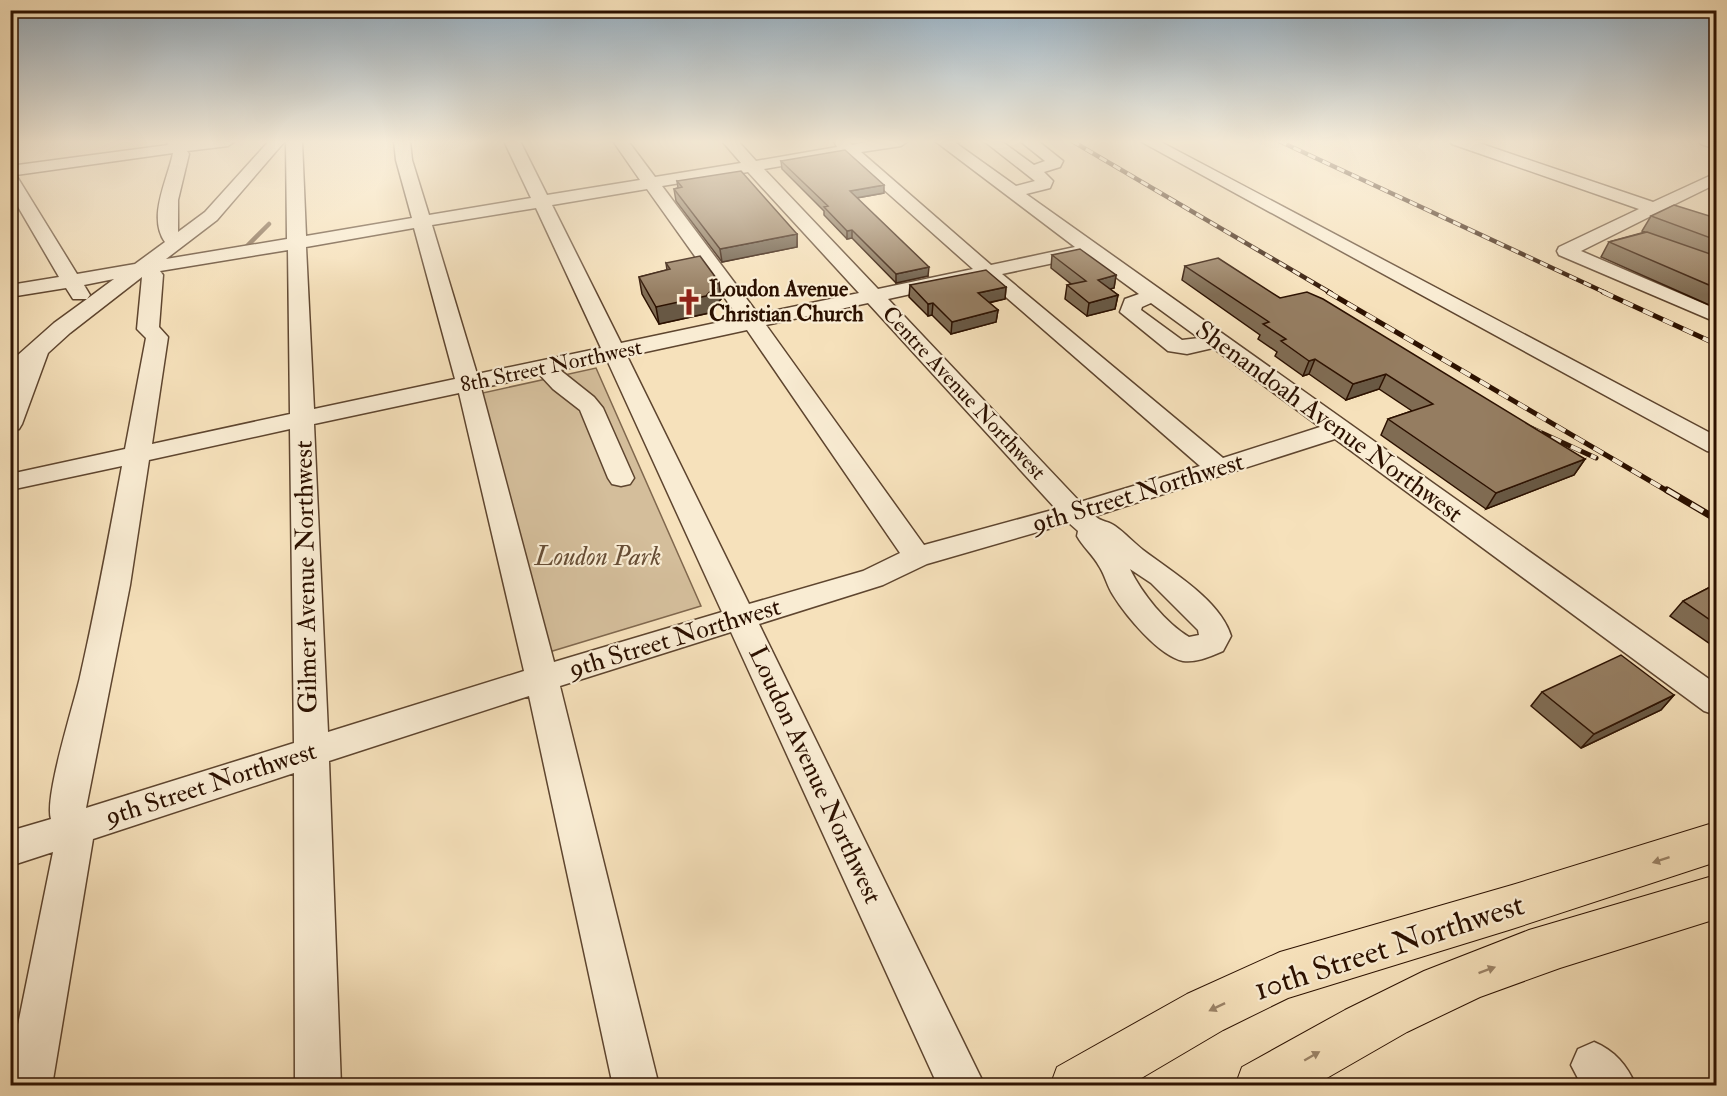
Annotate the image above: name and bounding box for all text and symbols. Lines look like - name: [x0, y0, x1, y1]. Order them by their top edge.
- place label: Loudon Avenue Christian Church: [709, 275, 864, 328]
- church icon: Loudon Avenue Christian Church: [674, 287, 704, 317]
- street label: Centre Avenue Northwest: [876, 300, 1052, 486]
- street label: Shenandoah Avenue Northwest: [1189, 314, 1469, 530]
- street label: 8th Street Northwest: [458, 333, 644, 399]
- street label: Gilmer Avenue Northwest: [288, 440, 324, 714]
- street label: 9th Street Northwest: [1026, 446, 1248, 541]
- park label: Loudon Park: [534, 541, 661, 573]
- street label: 9th Street Northwest: [563, 591, 785, 686]
- street label: Loudon Avenue Northwest: [741, 641, 889, 909]
- street label: 9th Street Northwest: [100, 735, 320, 834]
- one-way arrow: [1652, 855, 1670, 865]
- street label: 10th Street Northwest: [1249, 884, 1529, 1010]
- one-way arrow: [1478, 965, 1496, 975]
- one-way arrow: [1209, 1002, 1226, 1011]
- one-way arrow: [1304, 1051, 1320, 1062]

